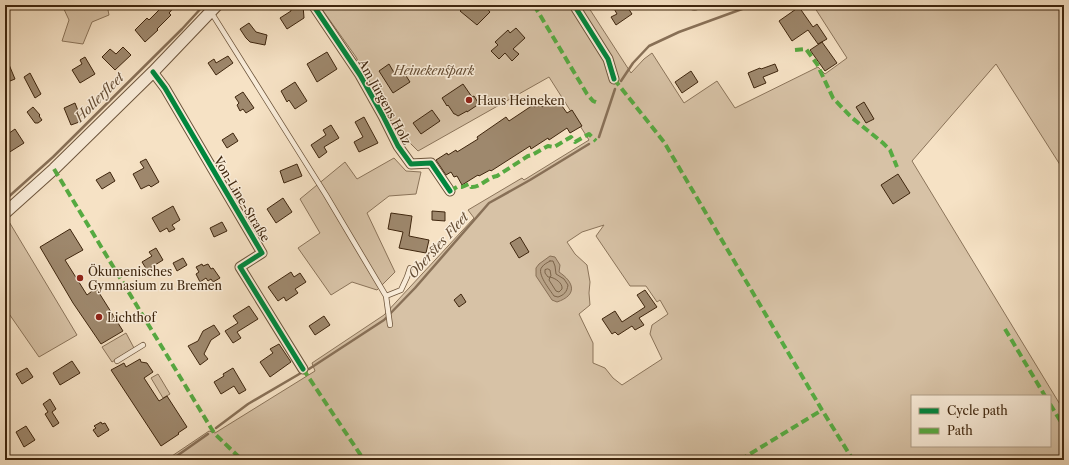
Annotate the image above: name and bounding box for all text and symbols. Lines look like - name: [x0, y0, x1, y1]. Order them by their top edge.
- street label: Am Jürgens Holz: [355, 56, 415, 147]
- park label: Heinekenspark: [393, 63, 475, 78]
- water label: Hollerfleet: [70, 68, 128, 126]
- place label: Haus Heineken: [477, 93, 565, 108]
- marker: Haus Heineken: [464, 95, 474, 105]
- street label: Von-Line-Straße: [210, 153, 274, 245]
- water label: Oberstes Fleet: [404, 208, 473, 281]
- place label: Ökumenisches Gymnasium zu Bremen: [88, 263, 223, 293]
- marker: Ökumenisches Gymnasium zu Bremen: [75, 273, 85, 283]
- place label: Lichthof: [107, 310, 157, 325]
- marker: Lichthof: [94, 312, 104, 322]
- legend: [911, 395, 1051, 447]
- text: Cycle path: [947, 403, 1008, 418]
- text: Path: [947, 423, 973, 438]

